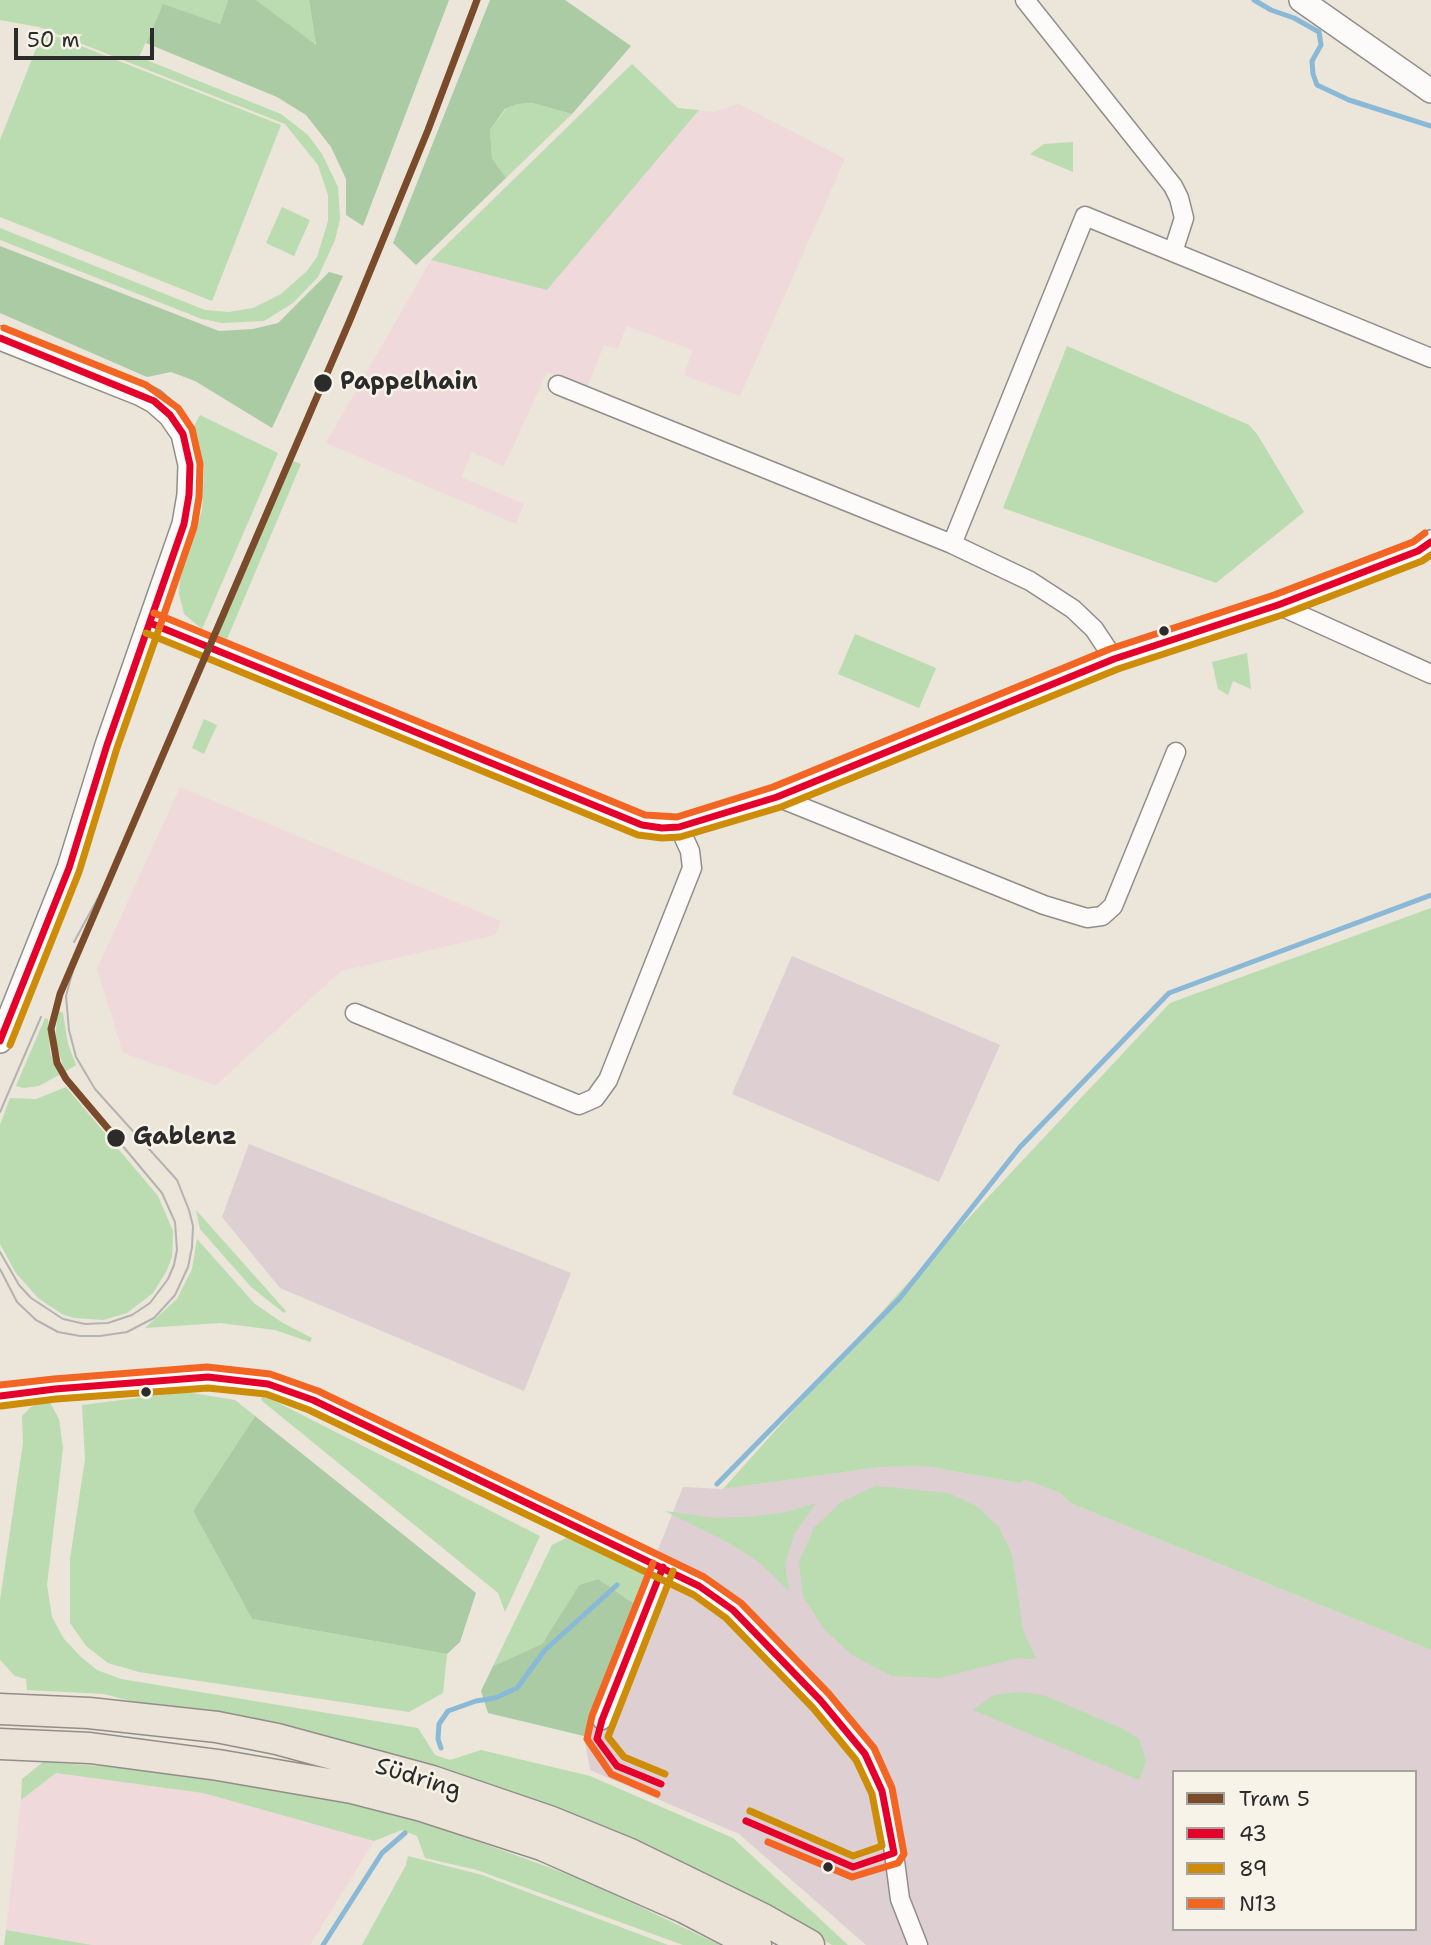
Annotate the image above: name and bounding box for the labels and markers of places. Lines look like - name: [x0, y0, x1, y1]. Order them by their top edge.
- place label: Pappelhain: [340, 369, 478, 397]
- marker: Pappelhain: [312, 372, 334, 394]
- unlabelled marker: [1157, 624, 1171, 638]
- place label: Gablenz: [133, 1124, 237, 1152]
- marker: Gablenz: [105, 1127, 127, 1149]
- unlabelled marker: [139, 1385, 153, 1399]
- unlabelled marker: [821, 1860, 835, 1874]

